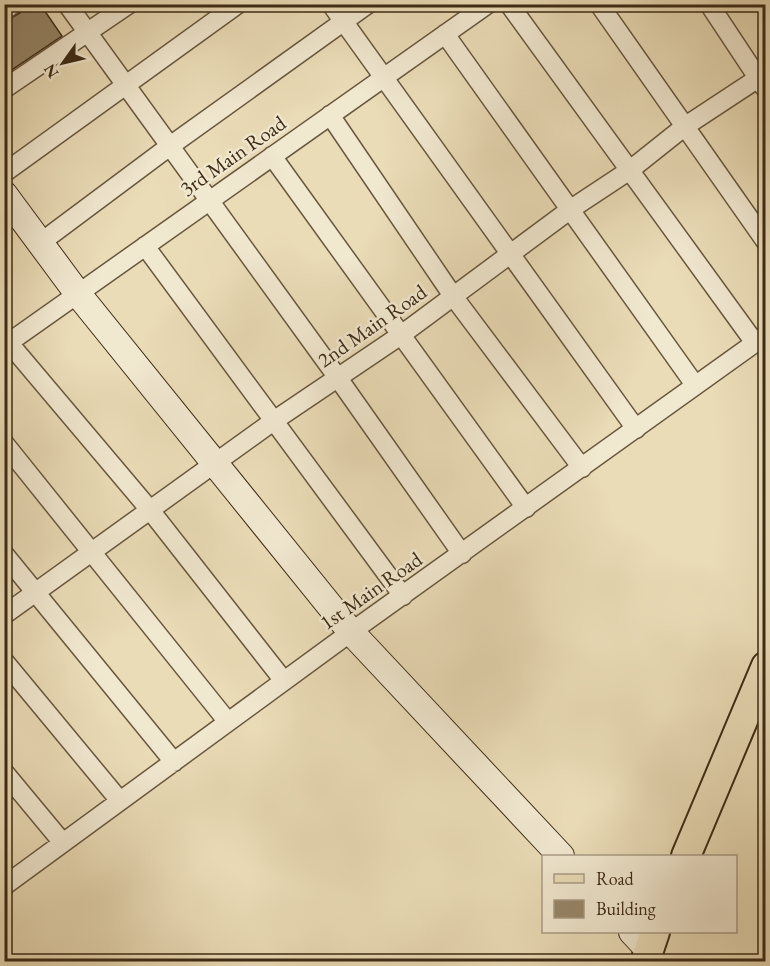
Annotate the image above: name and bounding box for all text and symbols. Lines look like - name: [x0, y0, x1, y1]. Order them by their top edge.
- north arrow: [33, 33, 93, 93]
- text: N: [39, 60, 63, 82]
- street label: 3rd Main Road: [175, 109, 291, 202]
- street label: 2nd Main Road: [312, 278, 432, 373]
- street label: 1st Main Road: [314, 545, 427, 636]
- legend: [542, 855, 737, 933]
- text: Road: [596, 867, 635, 890]
- text: Building: [596, 897, 656, 920]

